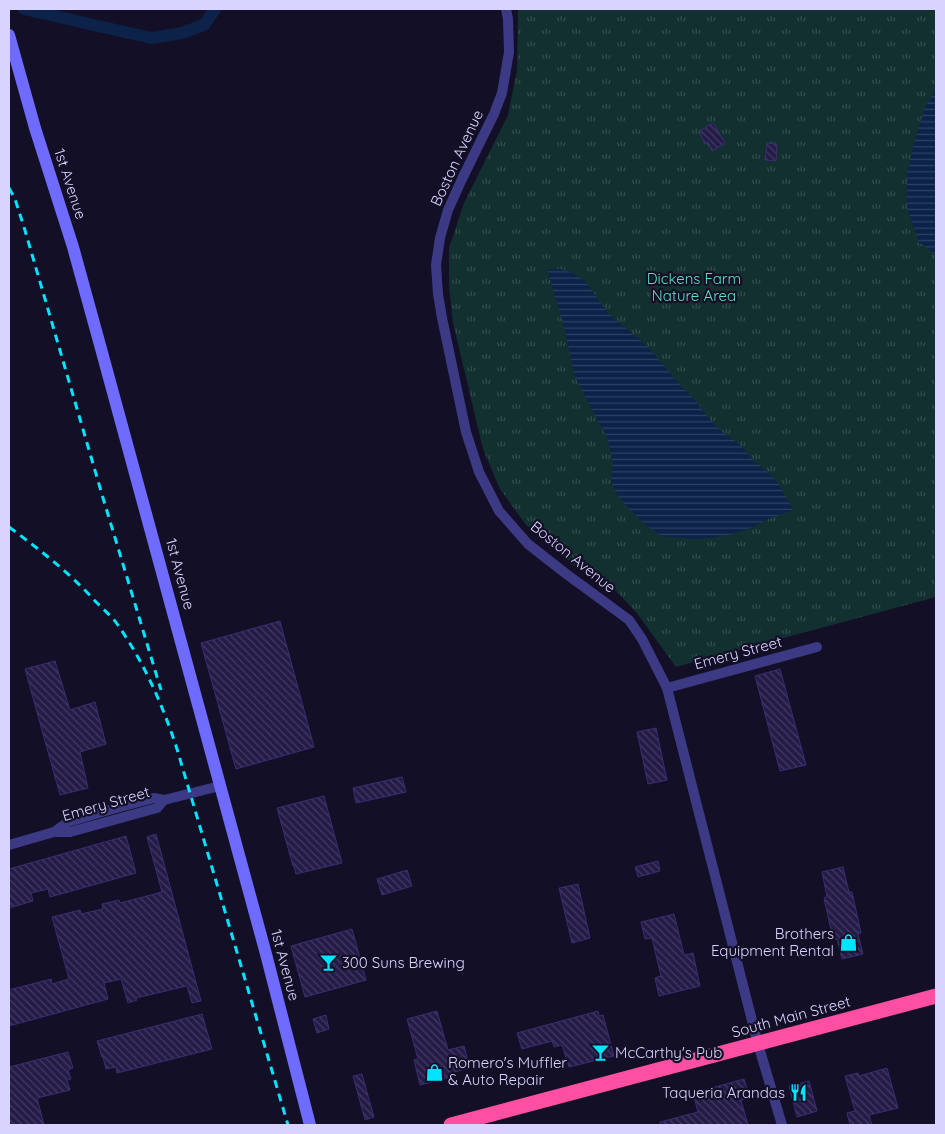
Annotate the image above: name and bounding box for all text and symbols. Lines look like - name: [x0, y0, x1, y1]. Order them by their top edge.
- street label: Boston Avenue: [426, 107, 487, 209]
- street label: 1st Avenue: [50, 146, 91, 222]
- park label: Dickens Farm Nature Area: [647, 269, 741, 305]
- street label: Boston Avenue: [527, 517, 620, 597]
- street label: 1st Avenue: [162, 536, 199, 612]
- street label: Emery Street: [692, 632, 784, 673]
- street label: Emery Street: [60, 782, 152, 825]
- place label: Brothers Equipment Rental: [711, 924, 834, 960]
- street label: 1st Avenue: [267, 927, 304, 1003]
- shop icon: Brothers Equipment Rental: [838, 933, 858, 953]
- bar icon: 300 Suns Brewing: [318, 953, 338, 973]
- place label: 300 Suns Brewing: [342, 953, 465, 972]
- street label: South Main Street: [729, 992, 852, 1042]
- bar icon: McCarthy's Pub: [591, 1043, 611, 1063]
- place label: McCarthy's Pub: [615, 1043, 722, 1062]
- place label: Romero's Muffler & Auto Repair: [448, 1053, 567, 1089]
- shop icon: Romero's Muffler & Auto Repair: [424, 1062, 444, 1082]
- place label: Taqueria Arandas: [662, 1083, 785, 1102]
- restaurant icon: Taqueria Arandas: [789, 1083, 809, 1103]

